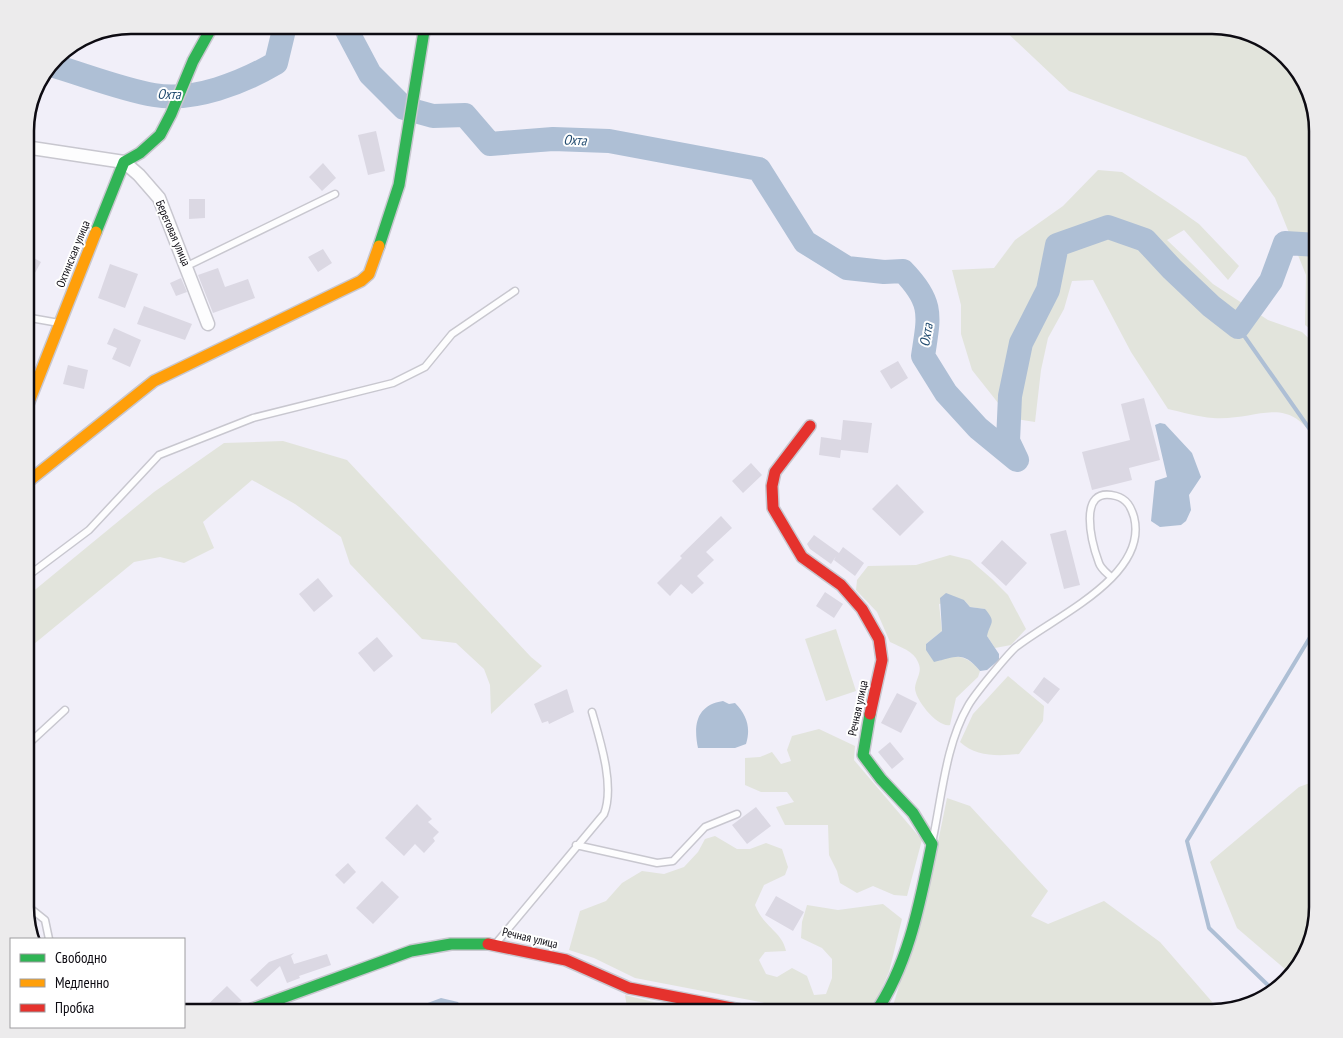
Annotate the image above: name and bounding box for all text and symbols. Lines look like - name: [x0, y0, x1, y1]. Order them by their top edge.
- water label: Охта: [157, 85, 182, 103]
- water label: Охта: [563, 131, 588, 149]
- street label: Береговая улица: [153, 197, 194, 268]
- street label: Охтинская улица: [52, 218, 93, 290]
- water label: Охта: [915, 321, 937, 348]
- street label: Речная улица: [844, 679, 871, 737]
- street label: Речная улица: [501, 924, 560, 951]
- legend: [10, 938, 185, 1028]
- text: Свободно: [55, 948, 107, 967]
- text: Медленно: [55, 973, 109, 992]
- text: Пробка: [55, 998, 94, 1017]

